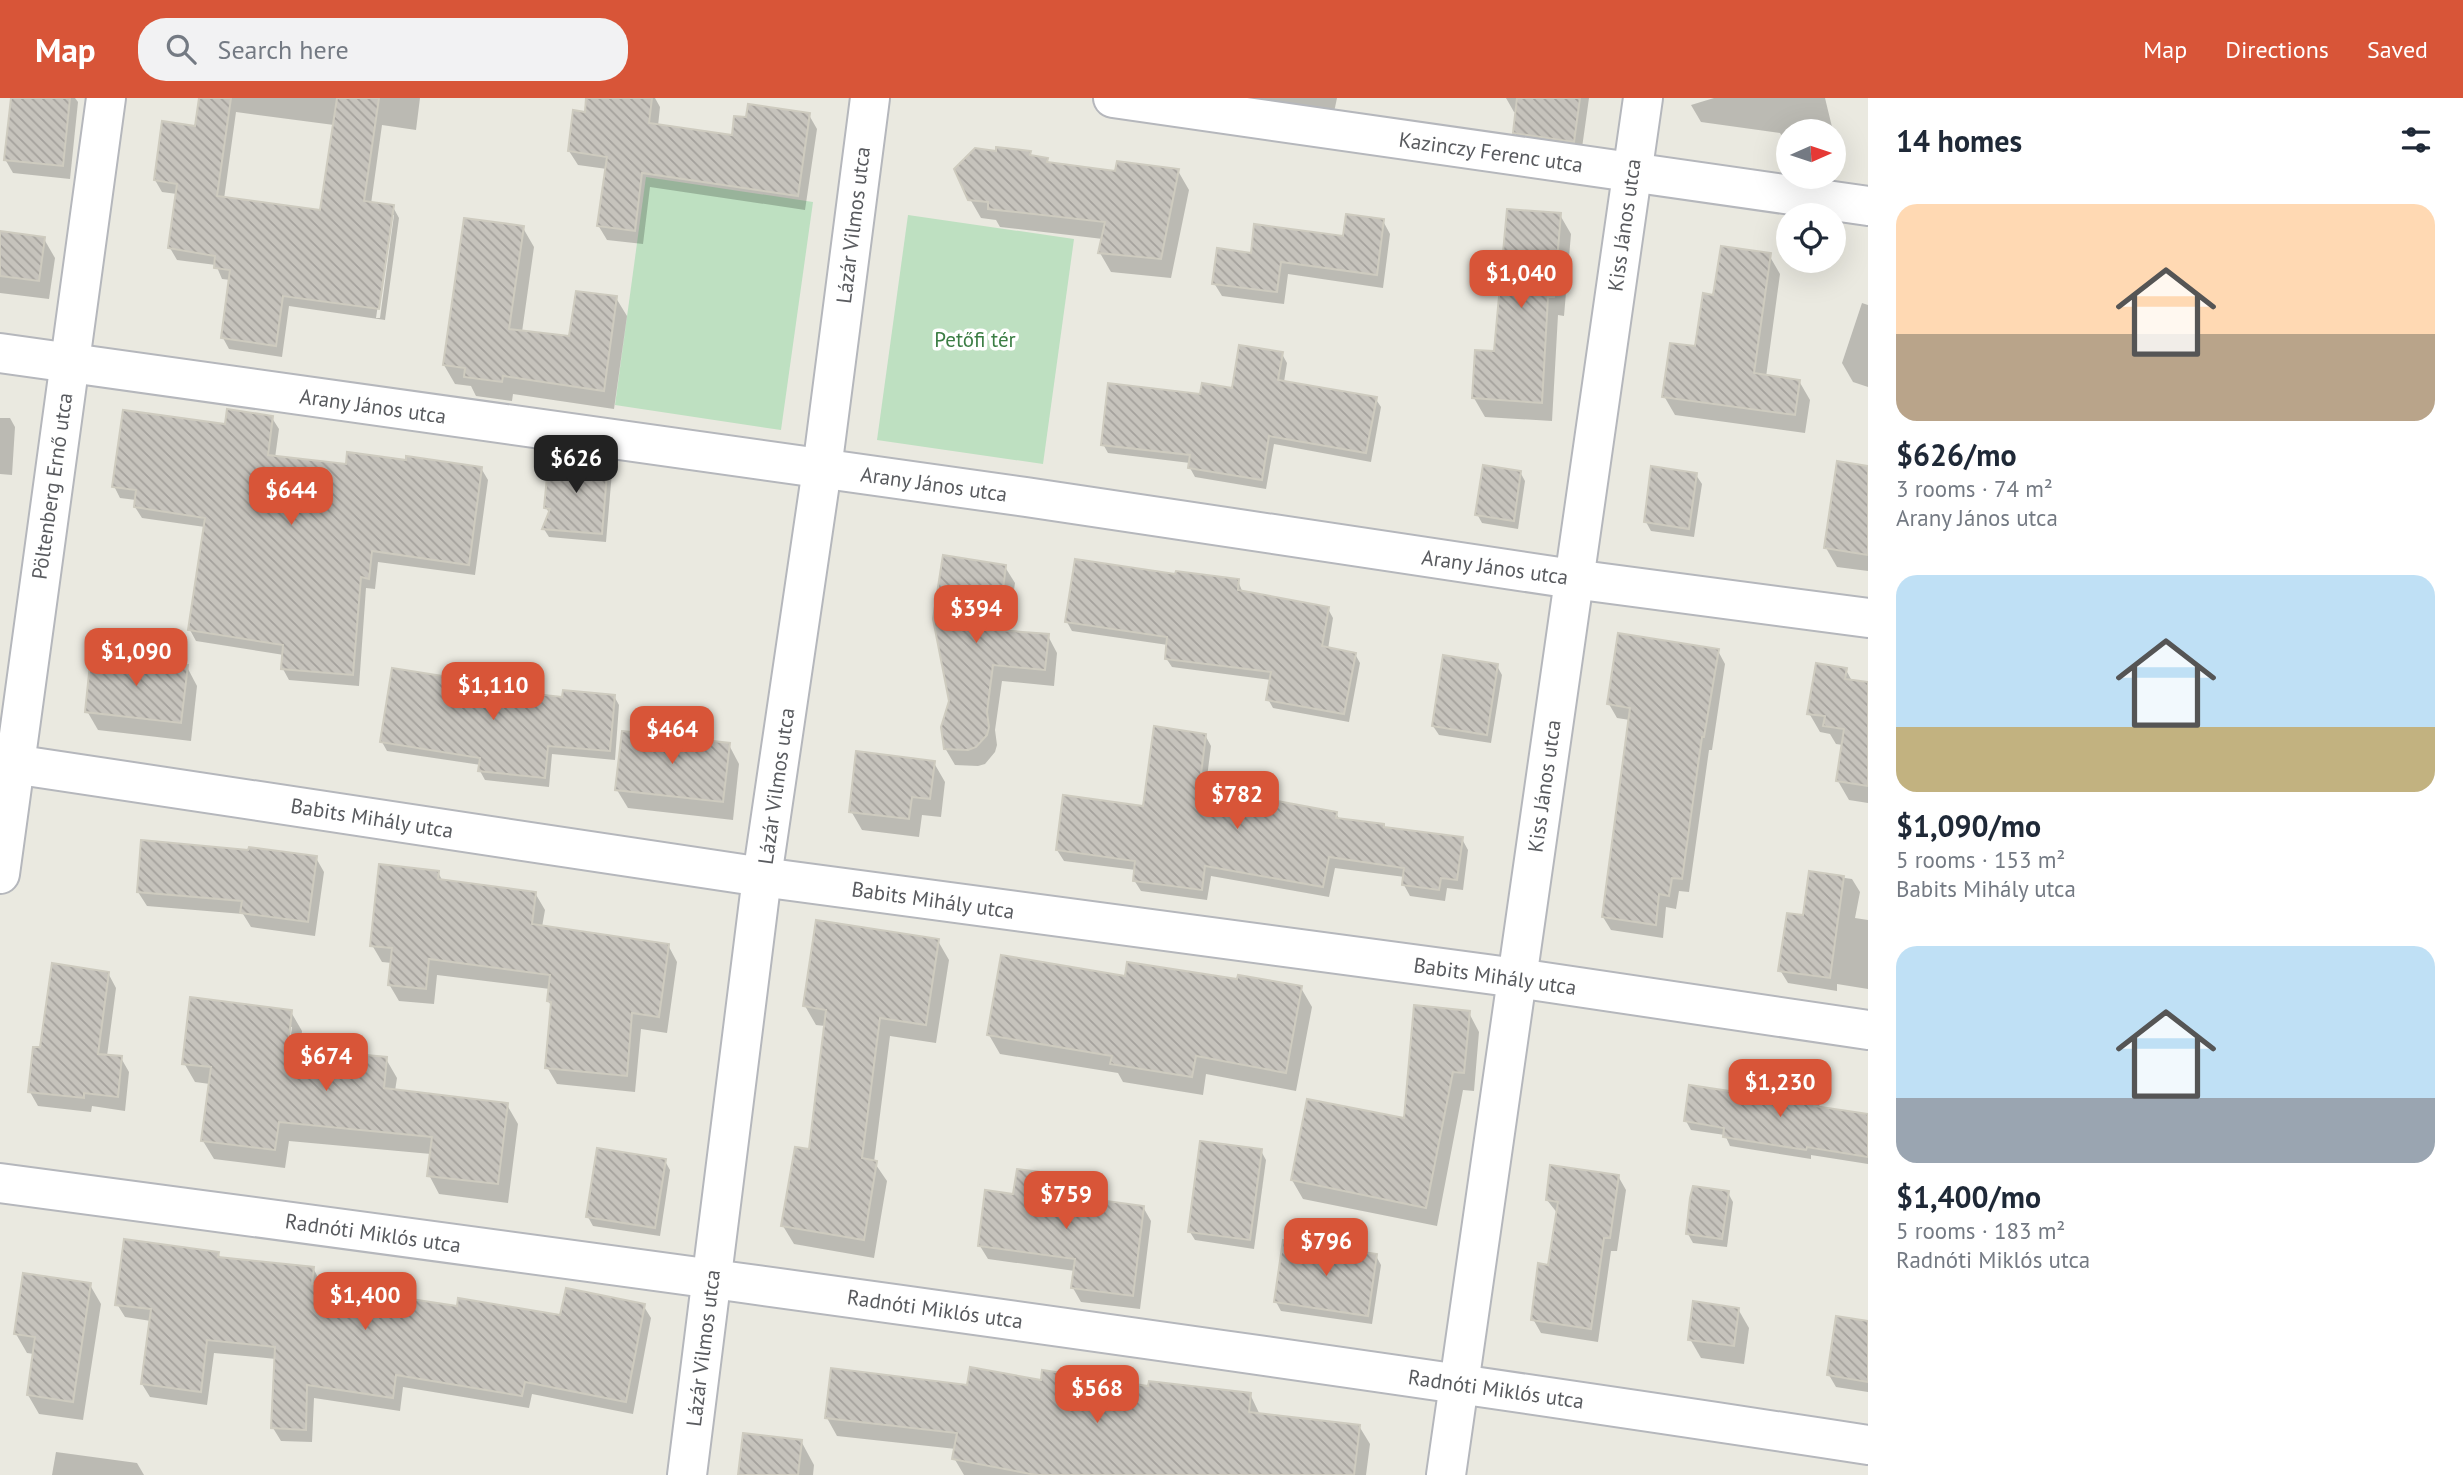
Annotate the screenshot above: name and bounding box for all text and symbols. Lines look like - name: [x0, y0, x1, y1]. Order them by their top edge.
- search box: [138, 18, 628, 81]
- text: Map: [35, 28, 96, 71]
- icon: search: [162, 30, 200, 68]
- text: Search here: [218, 33, 349, 66]
- text: Map: [2143, 34, 2187, 65]
- text: Directions: [2225, 34, 2329, 65]
- text: Saved: [2367, 34, 2428, 65]
- north arrow: [1776, 119, 1846, 189]
- map controls: [1776, 119, 1846, 273]
- text: 14 homes: [1896, 121, 2022, 160]
- icon: filters: [2397, 121, 2435, 159]
- street label: Kazinczy Ferenc utca: [1397, 126, 1585, 178]
- street label: Lázár Vilmos utca: [830, 145, 876, 305]
- street label: Kiss János utca: [1601, 157, 1647, 293]
- button: locate: [1776, 203, 1846, 273]
- icon: home: [2103, 249, 2229, 375]
- pin: $1,040: [1464, 250, 1578, 310]
- text: $1,040: [1485, 258, 1557, 287]
- park label: Petőfi tér: [934, 326, 1016, 353]
- street label: Arany János utca: [298, 382, 448, 430]
- street label: Pöltenberg Ernő utca: [26, 391, 78, 581]
- text: $626/mo: [1896, 435, 2017, 474]
- pin: $626: [535, 436, 617, 495]
- text: $626: [550, 443, 602, 472]
- street label: Arany János utca: [859, 460, 1009, 508]
- pin: $644: [250, 468, 332, 527]
- text: 3 rooms · 74 m²: [1896, 474, 2053, 503]
- text: $644: [265, 475, 317, 504]
- text: Arany János utca: [1896, 503, 2058, 532]
- street label: Arany János utca: [1420, 543, 1570, 591]
- pin: $394: [935, 586, 1017, 645]
- text: $394: [950, 593, 1002, 622]
- icon: home: [2103, 620, 2229, 746]
- pin: $1,090: [79, 628, 193, 688]
- text: $1,090: [100, 636, 172, 665]
- pin: $1,110: [436, 662, 550, 722]
- text: $1,110: [457, 670, 529, 699]
- pin: $464: [631, 706, 713, 766]
- street label: Lázár Vilmos utca: [752, 706, 800, 866]
- text: $464: [646, 714, 698, 743]
- street label: Kiss János utca: [1521, 718, 1567, 854]
- pin: $782: [1196, 772, 1278, 831]
- text: $782: [1211, 779, 1263, 808]
- street label: Babits Mihály utca: [289, 792, 455, 844]
- text: $1,090/mo: [1896, 806, 2041, 845]
- text: 5 rooms · 153 m²: [1896, 845, 2065, 874]
- text: Babits Mihály utca: [1896, 874, 2076, 903]
- street label: Babits Mihály utca: [850, 875, 1016, 925]
- street label: Babits Mihály utca: [1412, 951, 1578, 1001]
- icon: home: [2103, 991, 2229, 1117]
- pin: $674: [285, 1034, 367, 1093]
- text: $674: [300, 1041, 352, 1070]
- pin: $1,230: [1723, 1060, 1837, 1119]
- text: $1,230: [1744, 1067, 1816, 1096]
- pin: $759: [1025, 1172, 1107, 1231]
- text: $1,400/mo: [1896, 1177, 2041, 1216]
- text: $759: [1040, 1179, 1092, 1208]
- street label: Radnóti Miklós utca: [283, 1207, 463, 1259]
- text: 5 rooms · 183 m²: [1896, 1216, 2065, 1245]
- pin: $796: [1285, 1218, 1367, 1278]
- text: $796: [1300, 1226, 1352, 1255]
- text: Radnóti Miklós utca: [1896, 1245, 2090, 1274]
- street label: Lázár Vilmos utca: [680, 1268, 726, 1428]
- pin: $1,400: [308, 1272, 422, 1332]
- text: $1,400: [329, 1280, 401, 1309]
- street label: Radnóti Miklós utca: [845, 1283, 1025, 1335]
- street label: Radnóti Miklós utca: [1406, 1363, 1586, 1415]
- pin: $568: [1056, 1366, 1138, 1425]
- text: $568: [1071, 1373, 1123, 1402]

